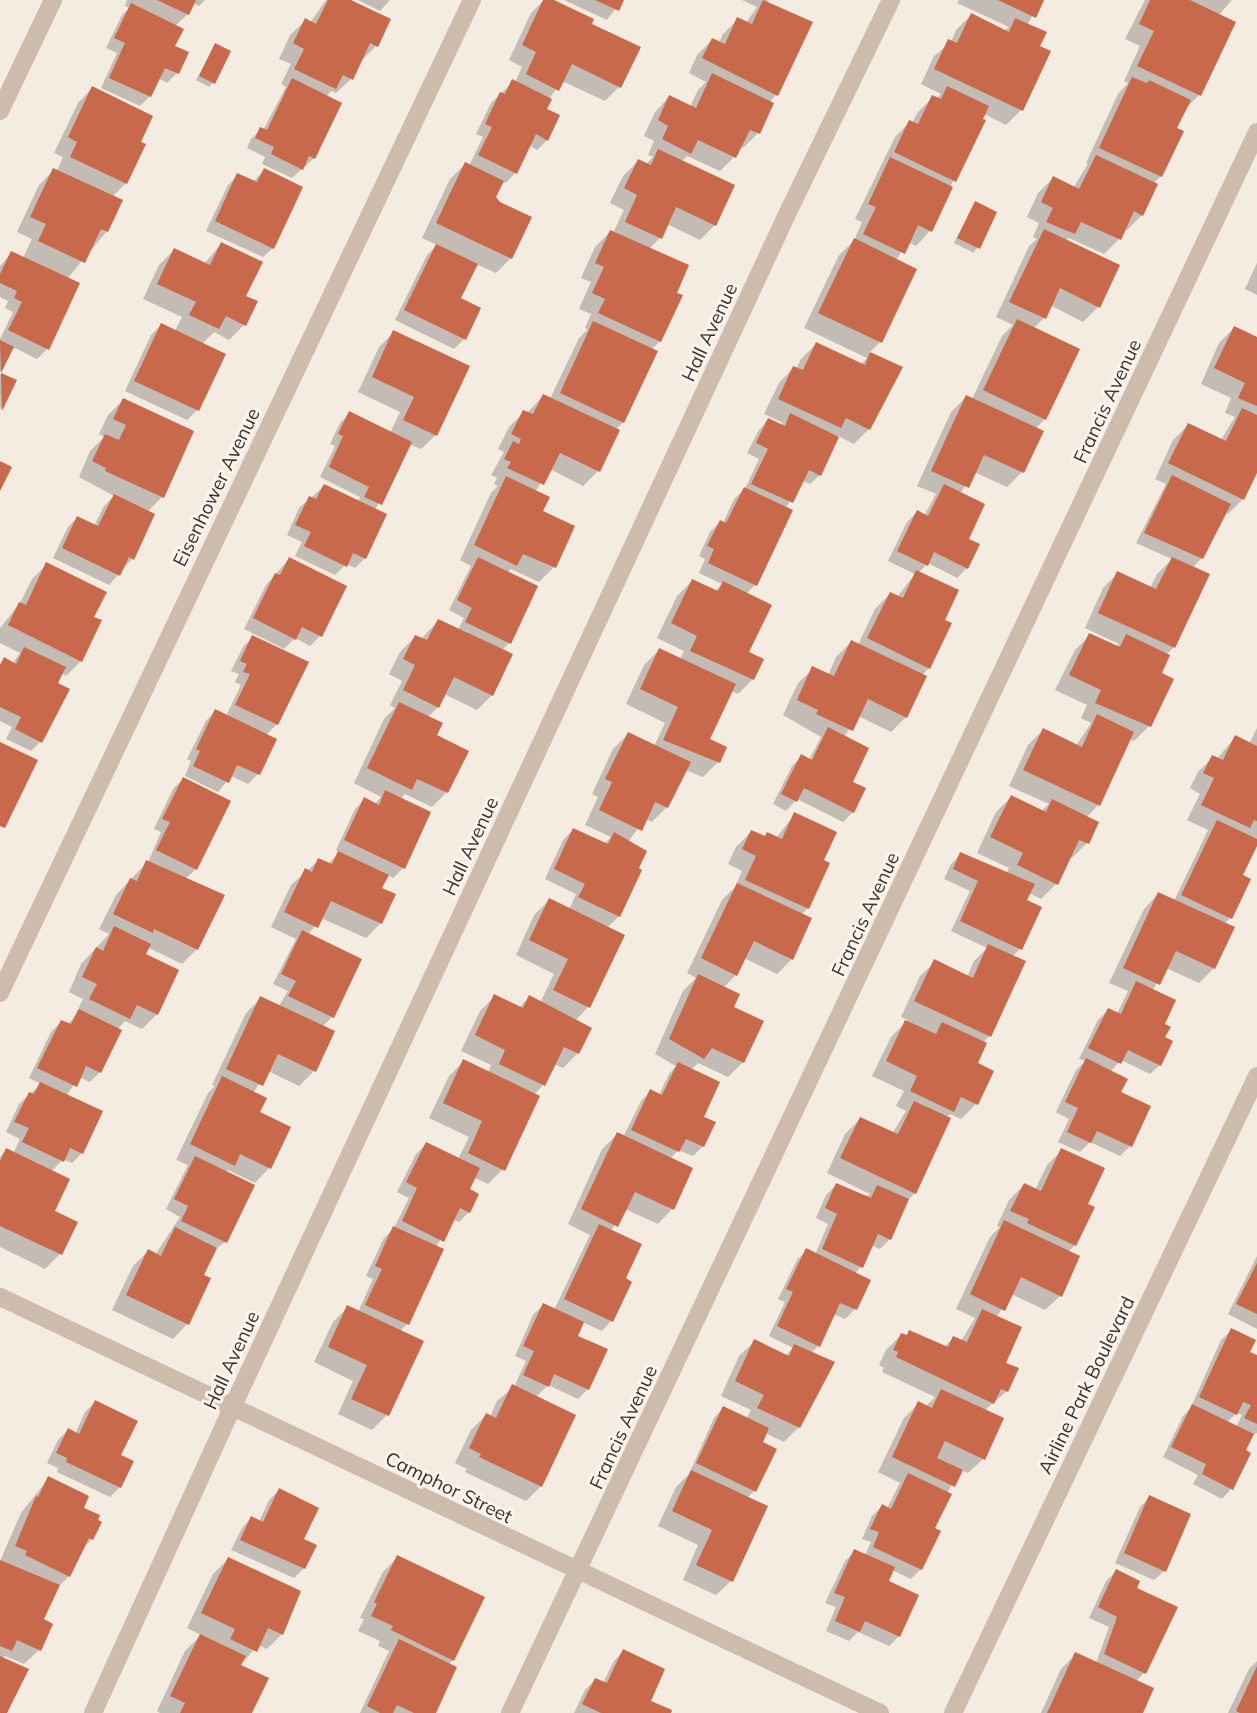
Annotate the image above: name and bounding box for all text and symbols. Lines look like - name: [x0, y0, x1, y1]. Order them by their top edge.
- street label: Hall Avenue: [676, 279, 742, 385]
- street label: Francis Avenue: [1068, 335, 1146, 467]
- street label: Eisenhower Avenue: [167, 404, 265, 570]
- street label: Hall Avenue: [437, 793, 503, 899]
- street label: Francis Avenue: [826, 848, 904, 980]
- street label: Airline Park Boulevard: [1033, 1292, 1139, 1478]
- street label: Hall Avenue: [198, 1307, 264, 1413]
- street label: Francis Avenue: [584, 1361, 662, 1493]
- street label: Camphor Street: [381, 1446, 517, 1528]

